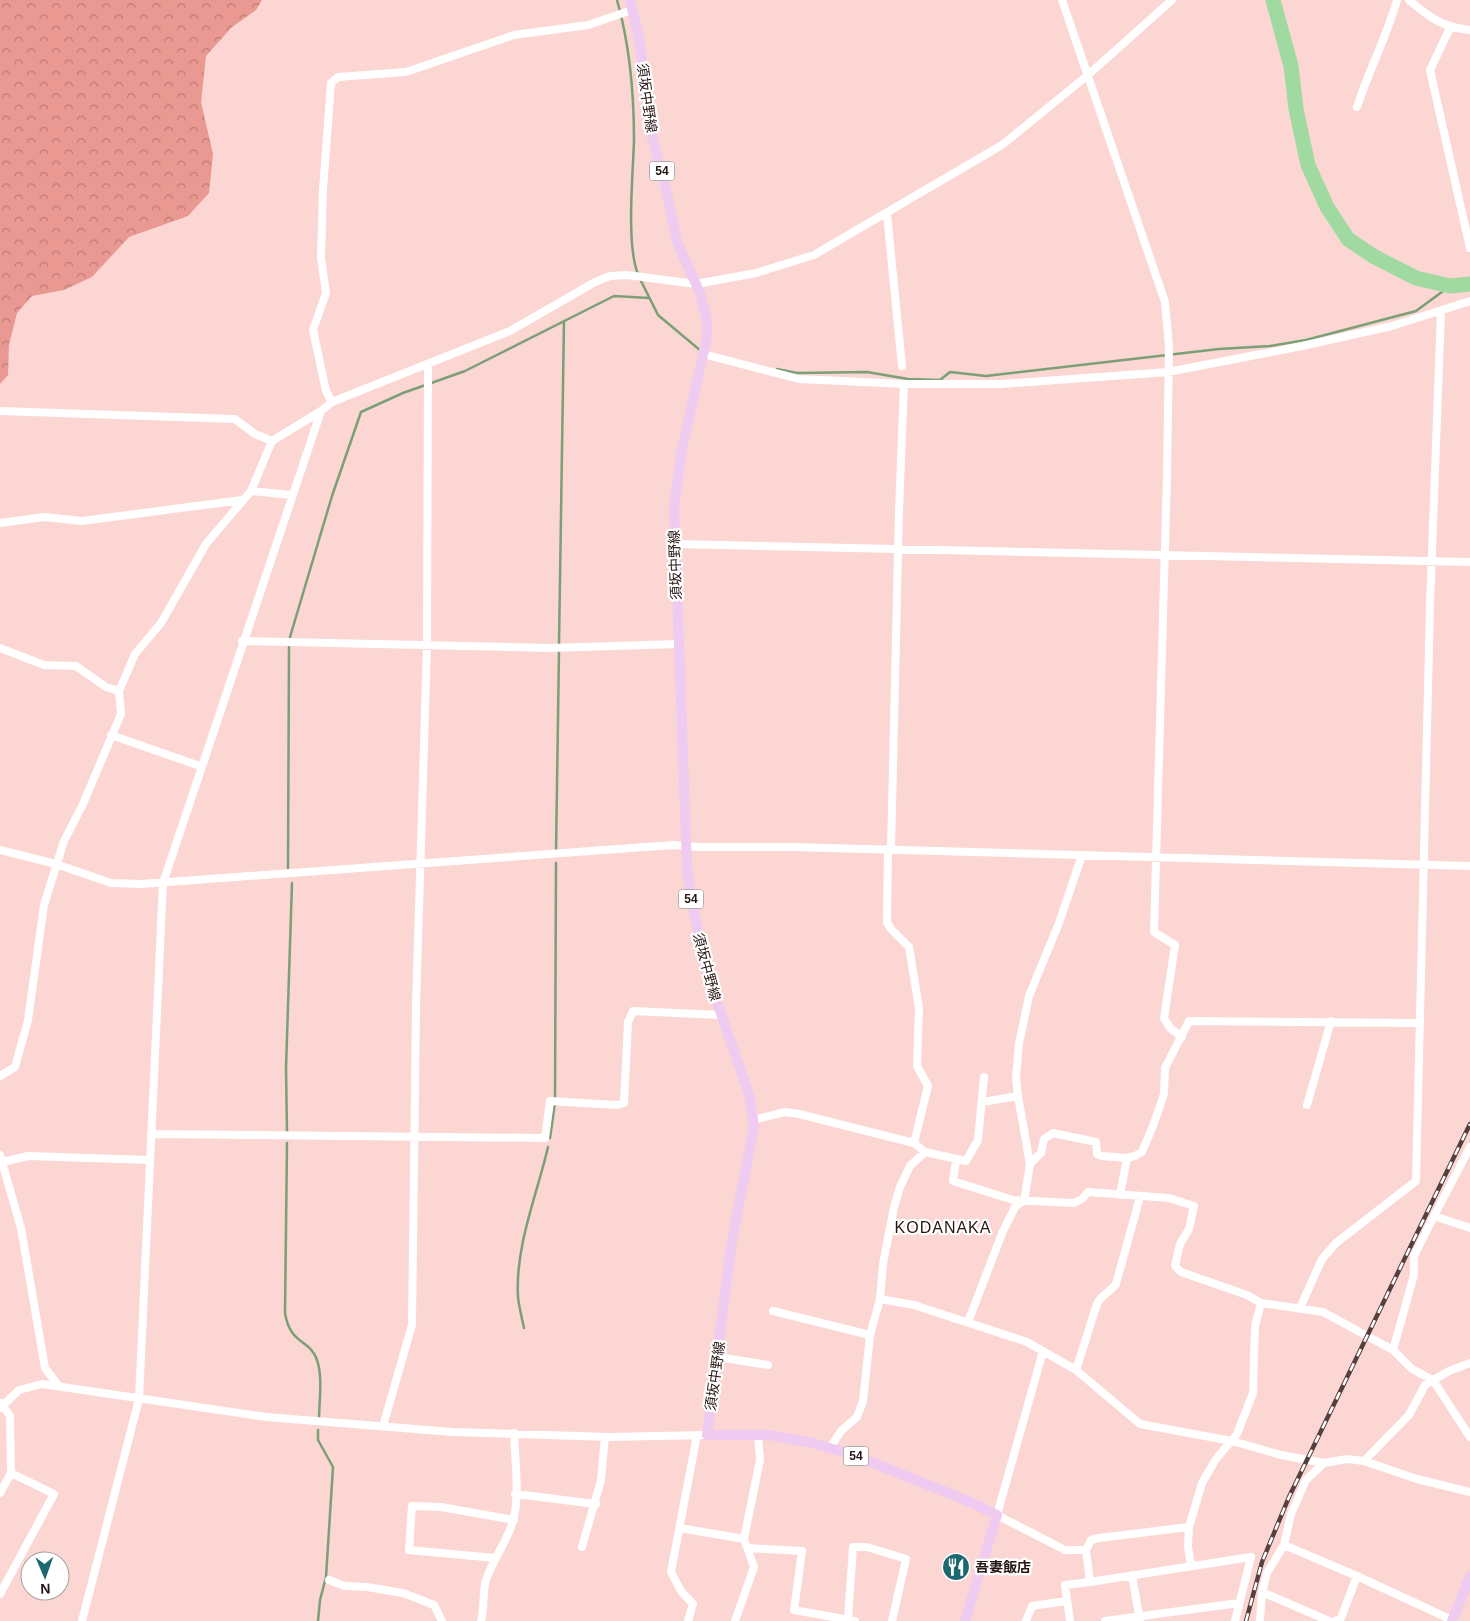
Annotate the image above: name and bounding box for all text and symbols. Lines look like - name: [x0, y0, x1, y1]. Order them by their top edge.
- street label: 須坂中野線: [634, 62, 660, 134]
- road number: 54: [650, 162, 674, 180]
- street label: 須坂中野線: [666, 530, 684, 600]
- road number: 54: [678, 890, 704, 909]
- street label: 須坂中野線: [690, 931, 724, 1003]
- district label: KODANAKA: [895, 1219, 991, 1236]
- street label: 須坂中野線: [702, 1340, 728, 1412]
- road number: 54: [844, 1446, 868, 1465]
- north arrow: [20, 1551, 70, 1601]
- restaurant icon: 吾妻飯店: [941, 1552, 971, 1582]
- place label: 吾妻飯店: [975, 1559, 1031, 1575]
- text: N: [40, 1581, 51, 1597]

